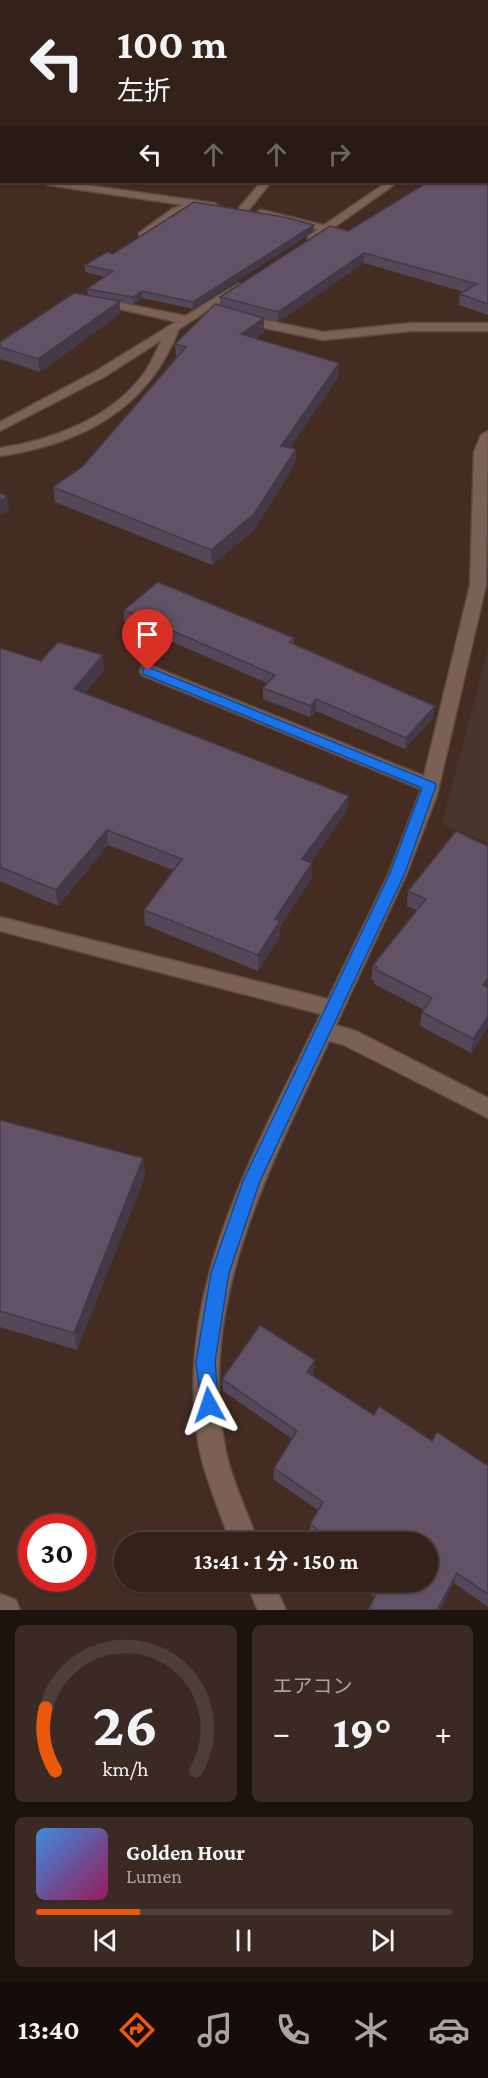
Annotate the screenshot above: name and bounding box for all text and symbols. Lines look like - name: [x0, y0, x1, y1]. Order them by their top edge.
- text: 100 m: [117, 20, 227, 67]
- icon: left: [18, 24, 96, 102]
- text: 左折: [117, 76, 171, 106]
- icon: left: [134, 138, 167, 171]
- icon: ahead: [197, 138, 230, 171]
- icon: ahead: [260, 138, 293, 171]
- icon: right: [323, 138, 356, 171]
- pin: [122, 609, 173, 671]
- icon: arrive: [131, 618, 164, 651]
- position arrow: [177, 1373, 241, 1437]
- speed limit sign: 30: [18, 1514, 96, 1592]
- text: 13:41 · 1 分 · 150 m: [194, 1549, 358, 1574]
- text: エアコン: [273, 1675, 353, 1697]
- text: 26: [93, 1689, 159, 1758]
- text: 19°: [333, 1707, 392, 1757]
- text: −: [273, 1714, 290, 1751]
- text: +: [435, 1714, 452, 1751]
- text: km/h: [103, 1757, 149, 1781]
- text: Golden Hour: [126, 1840, 245, 1865]
- text: Lumen: [126, 1865, 182, 1887]
- icon: previous: [89, 1924, 122, 1957]
- icon: pause: [227, 1924, 260, 1957]
- icon: next: [366, 1924, 399, 1957]
- icon: directions: [116, 2009, 158, 2051]
- icon: music: [194, 2009, 236, 2051]
- icon: phone: [272, 2009, 314, 2051]
- icon: climate: [350, 2009, 392, 2051]
- icon: car: [428, 2009, 470, 2051]
- text: 13:40: [18, 2015, 80, 2045]

